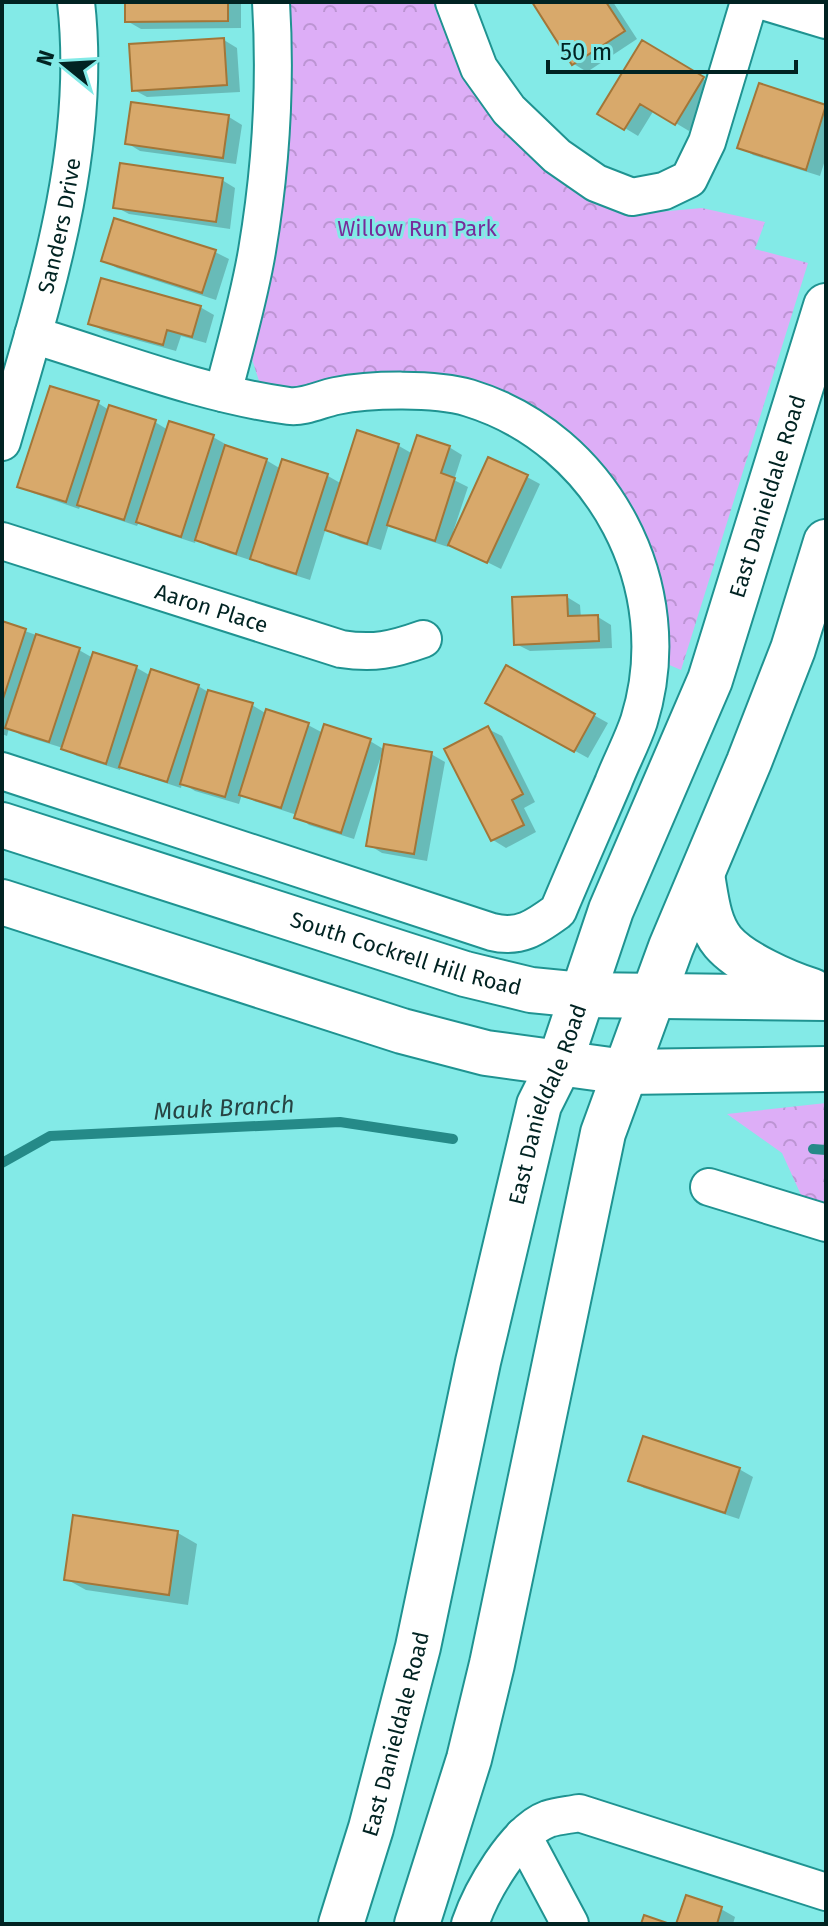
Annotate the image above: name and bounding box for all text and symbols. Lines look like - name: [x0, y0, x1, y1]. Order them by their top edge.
- north arrow: [24, 24, 104, 104]
- scale bar: [548, 24, 796, 74]
- text: 50 m: [560, 38, 612, 66]
- text: N: [30, 47, 61, 69]
- street label: Sanders Drive: [32, 156, 86, 296]
- park label: Willow Run Park: [337, 215, 498, 242]
- street label: East Danieldale Road: [723, 392, 812, 601]
- street label: Aaron Place: [152, 578, 271, 639]
- street label: South Cockrell Hill Road: [287, 906, 524, 1001]
- street label: East Danieldale Road: [503, 1001, 593, 1208]
- water label: Mauk Branch: [153, 1090, 295, 1126]
- street label: East Danieldale Road: [356, 1629, 435, 1840]

